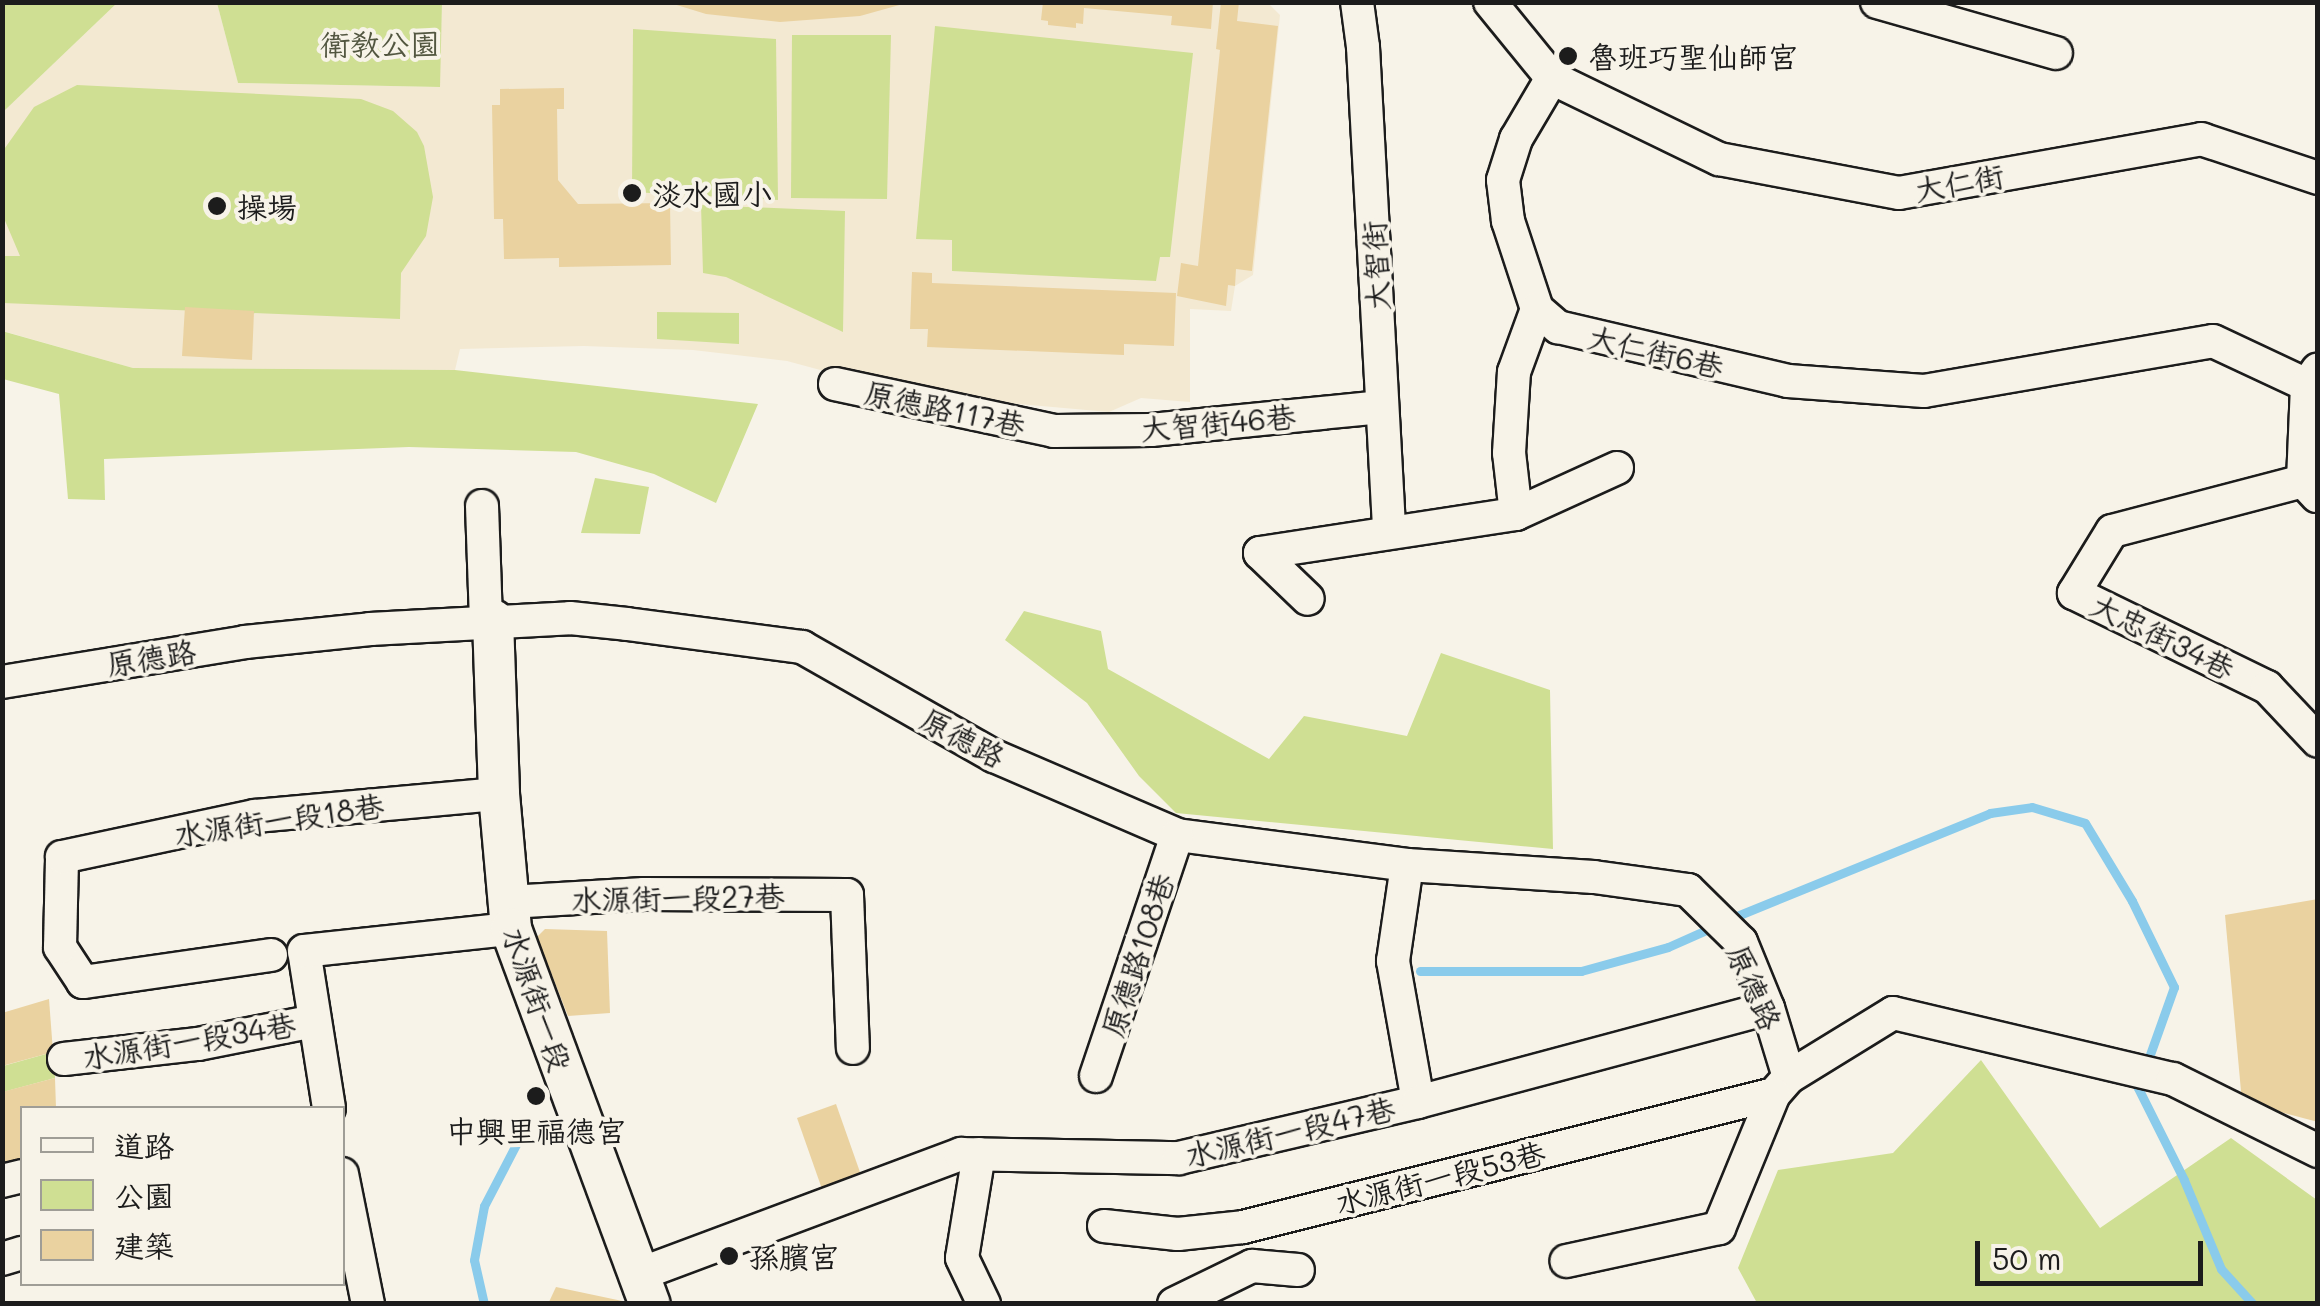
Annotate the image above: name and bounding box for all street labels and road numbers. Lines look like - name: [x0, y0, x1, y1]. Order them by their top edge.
- street label: 大仁街: [1912, 156, 2006, 208]
- street label: 大智街: [1355, 220, 1395, 312]
- street label: 大仁街6巷: [1585, 318, 1727, 384]
- street label: 原德路117巷: [861, 373, 1029, 443]
- street label: 大智街46巷: [1139, 397, 1297, 447]
- street label: 大忠街34巷: [2085, 586, 2241, 686]
- street label: 原德路: [104, 632, 198, 682]
- street label: 原德路: [915, 700, 1011, 774]
- street label: 水源街一段18巷: [172, 786, 386, 852]
- street label: 原德路108巷: [1094, 869, 1180, 1041]
- street label: 水源街一段27巷: [571, 877, 785, 917]
- street label: 水源街一段: [497, 922, 579, 1076]
- street label: 原德路: [1720, 939, 1790, 1035]
- street label: 水源街一段34巷: [80, 1005, 298, 1075]
- street label: 水源街一段47巷: [1182, 1089, 1398, 1173]
- street label: 水源街一段53巷: [1331, 1134, 1549, 1220]

